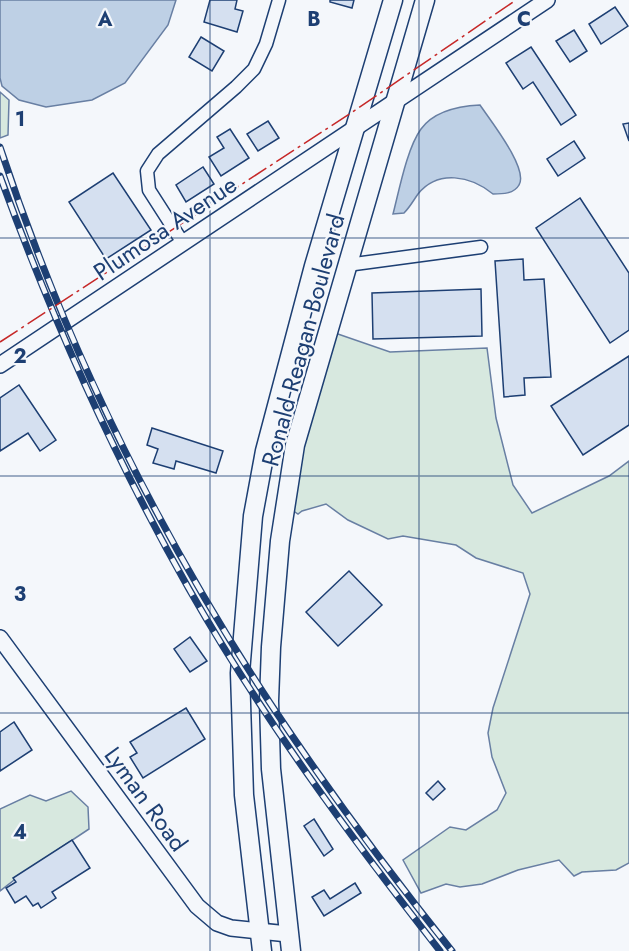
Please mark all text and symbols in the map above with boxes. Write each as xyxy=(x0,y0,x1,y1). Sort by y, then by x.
text: A xyxy=(97,5,113,34)
text: B xyxy=(307,5,321,34)
text: C xyxy=(517,5,531,34)
text: 1 xyxy=(15,105,25,134)
street label: Plumosa Avenue xyxy=(86,167,244,289)
street label: Ronald Reagan Boulevard xyxy=(252,210,354,470)
text: 2 xyxy=(13,342,27,371)
text: 3 xyxy=(14,580,26,609)
street label: Lyman Road xyxy=(96,739,196,859)
text: 4 xyxy=(13,818,27,847)

